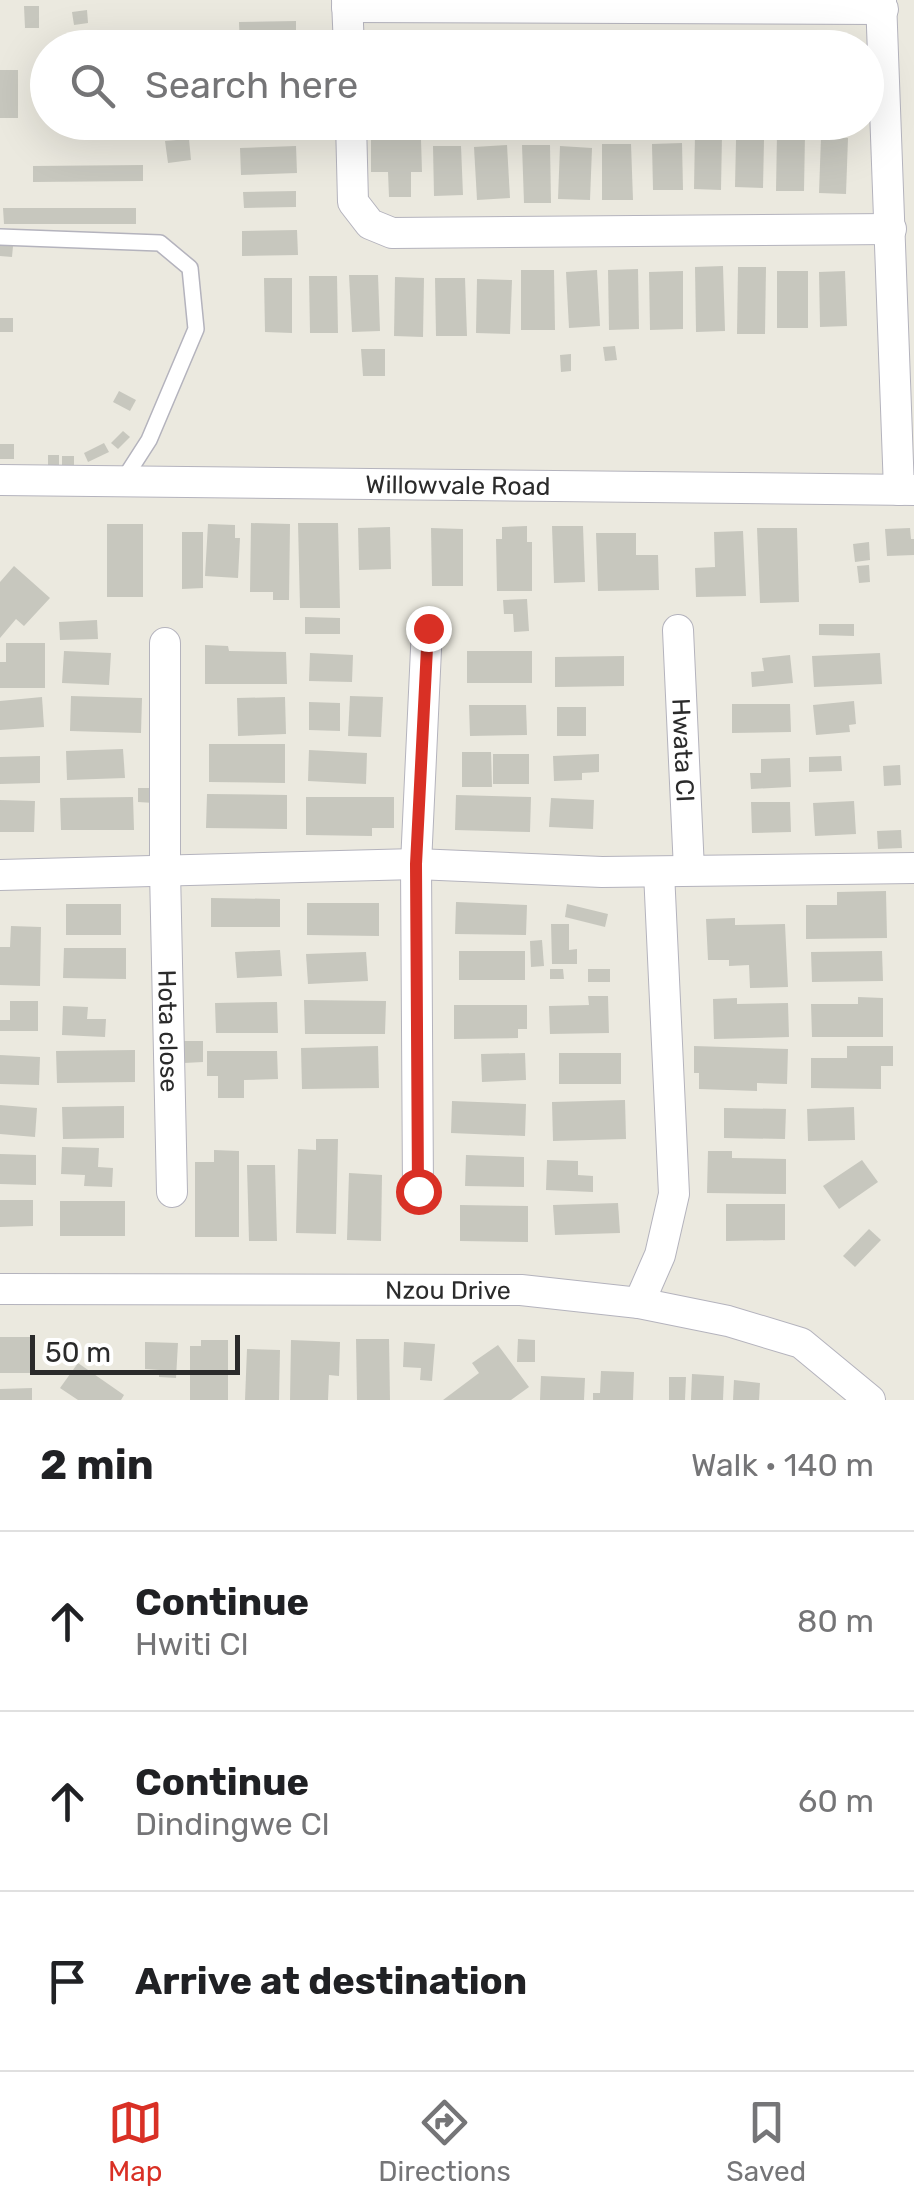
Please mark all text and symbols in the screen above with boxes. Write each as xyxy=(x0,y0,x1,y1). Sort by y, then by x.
search box xyxy=(30,30,884,140)
icon: search xyxy=(65,58,120,113)
text: Search here xyxy=(145,62,358,108)
street label: Willowvale Road xyxy=(365,469,551,501)
route end xyxy=(406,606,452,652)
street label: Hwata Cl xyxy=(667,697,700,802)
street label: Hota close xyxy=(153,969,184,1093)
route start xyxy=(396,1169,442,1215)
street label: Nzou Drive xyxy=(385,1275,511,1304)
scale bar xyxy=(30,1330,240,1374)
text: 50 m xyxy=(45,1336,111,1369)
text: 2 min xyxy=(40,1440,154,1490)
text: Walk · 140 m xyxy=(691,1446,874,1484)
text: Continue xyxy=(135,1579,309,1625)
icon: ahead xyxy=(40,1594,95,1649)
text: 80 m xyxy=(797,1602,874,1640)
text: Hwiti Cl xyxy=(135,1625,248,1663)
text: Continue xyxy=(135,1759,309,1805)
icon: ahead xyxy=(40,1774,95,1829)
text: 60 m xyxy=(798,1782,874,1820)
text: Dindingwe Cl xyxy=(135,1805,330,1843)
icon: arrive xyxy=(40,1954,95,2009)
text: Arrive at destination xyxy=(135,1958,527,2004)
tab: Map xyxy=(108,2095,163,2188)
tab: Directions xyxy=(378,2095,511,2188)
tab: Saved xyxy=(726,2095,806,2188)

